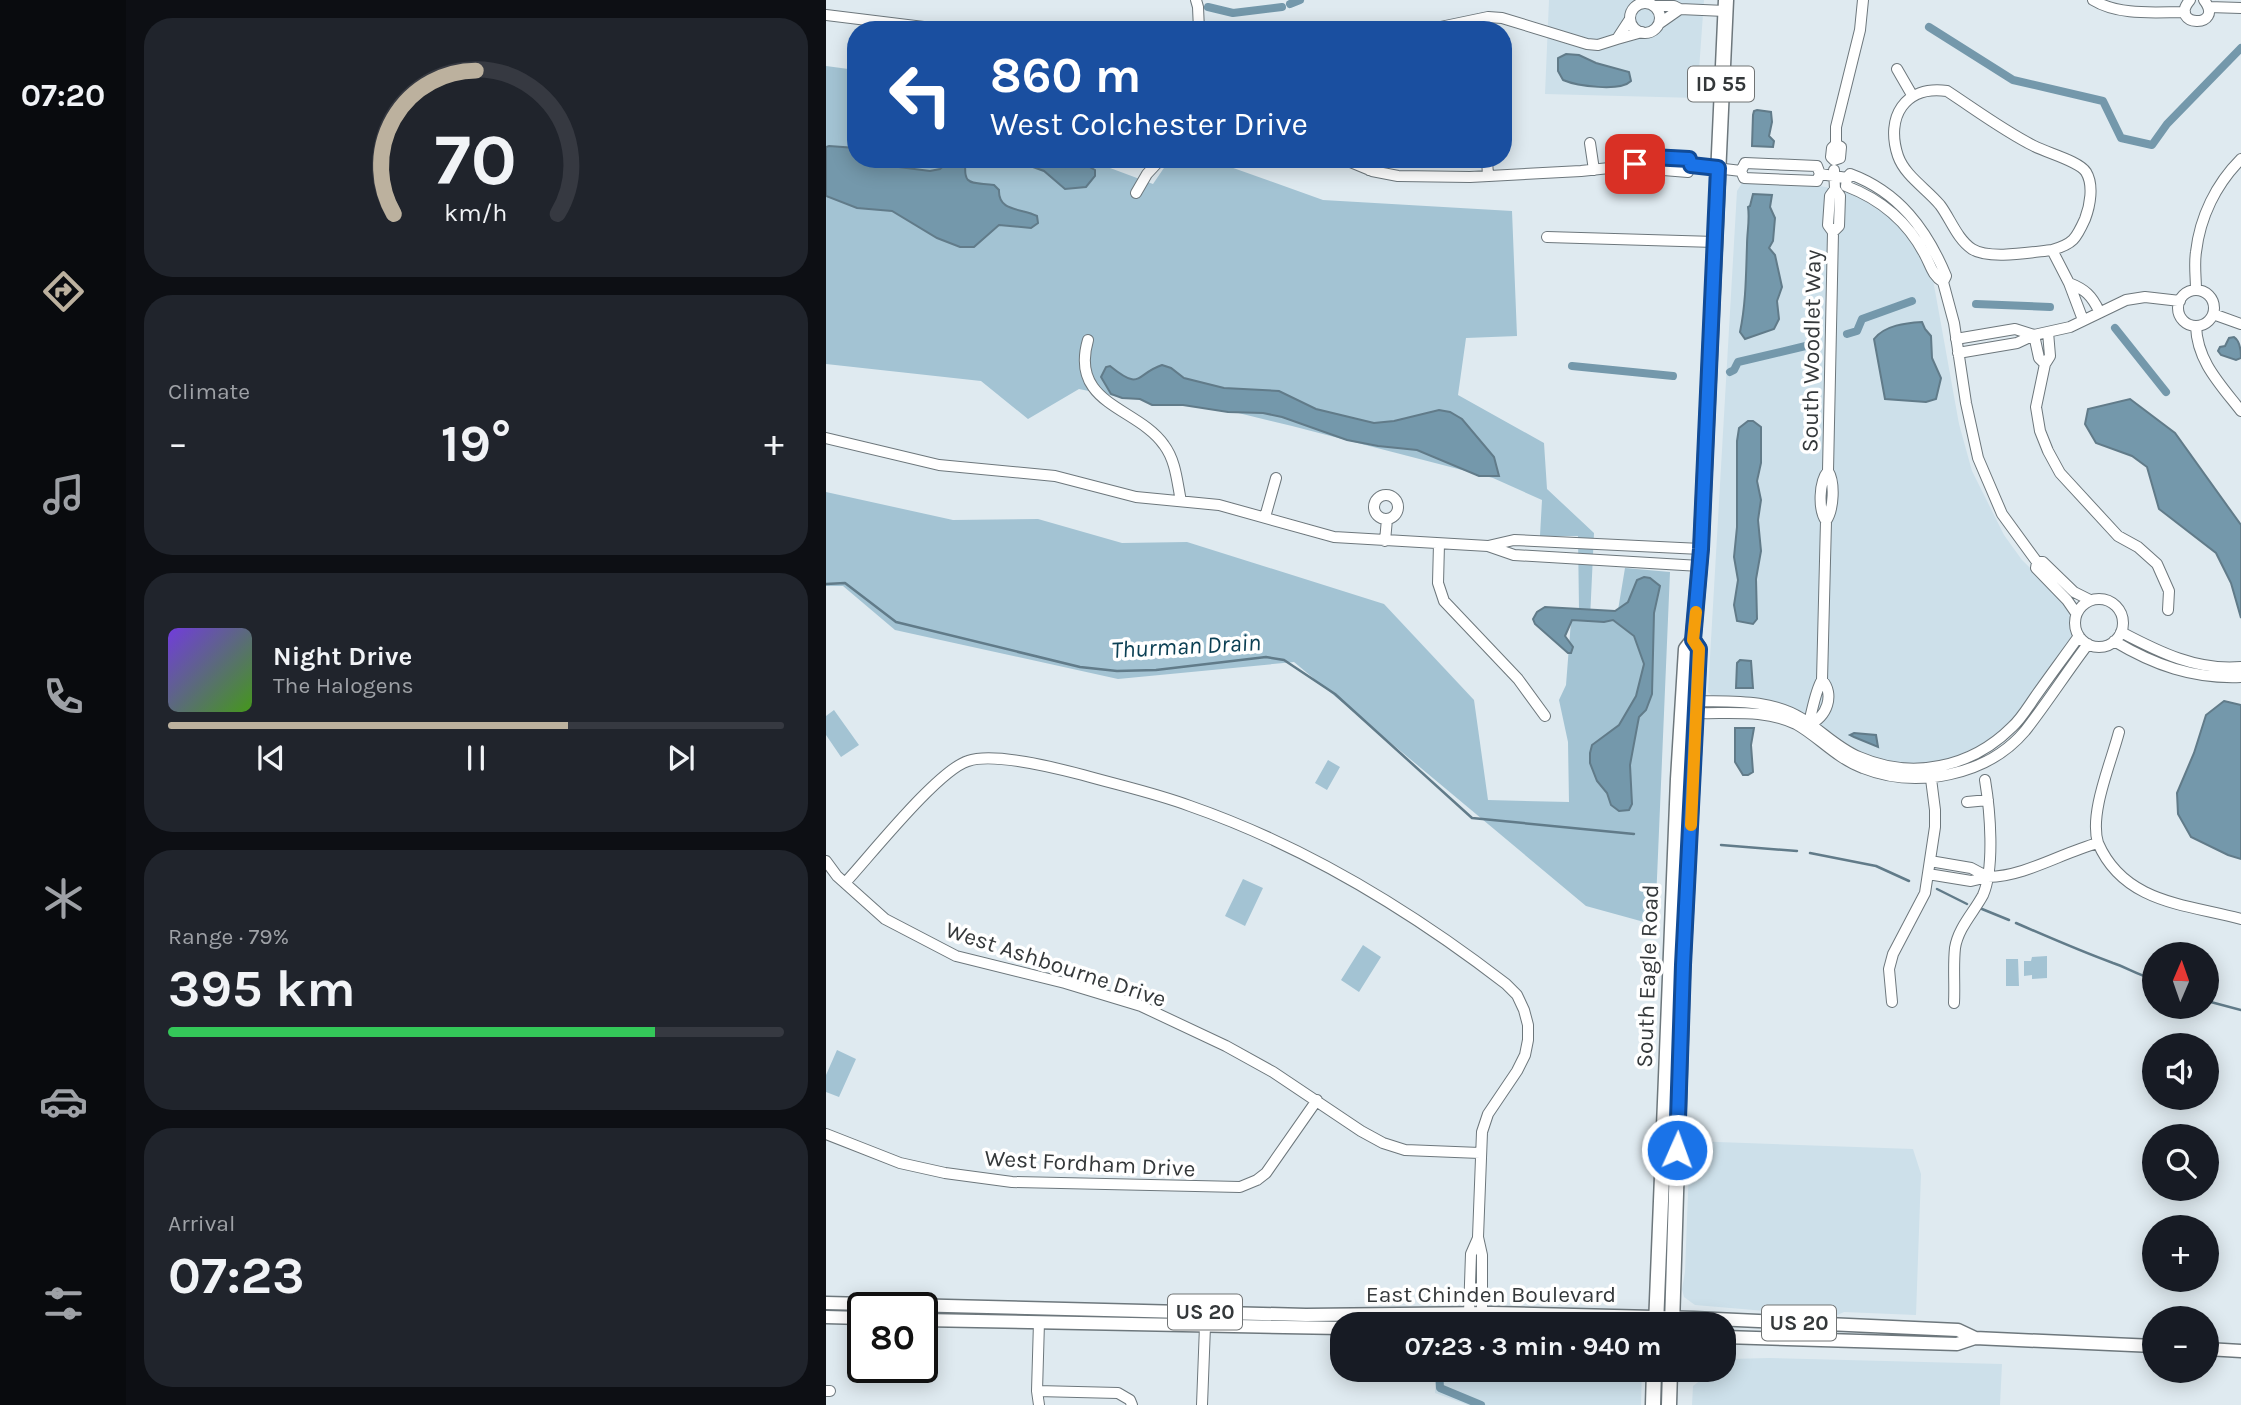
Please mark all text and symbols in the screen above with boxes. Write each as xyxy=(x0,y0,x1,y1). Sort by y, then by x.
text: 860 m xyxy=(990,47,1141,104)
icon: left xyxy=(875,49,966,140)
road number: ID 55 xyxy=(1688,66,1754,102)
text: 07:20 xyxy=(21,77,105,114)
text: West Colchester Drive xyxy=(990,106,1308,143)
text: 70 xyxy=(435,117,517,202)
pin xyxy=(1605,134,1665,194)
icon: arrive xyxy=(1616,145,1654,183)
text: km/h xyxy=(444,198,508,227)
street label: South Woodlet Way xyxy=(1796,249,1827,453)
icon: directions xyxy=(39,267,88,316)
text: Climate xyxy=(168,378,250,405)
text: 19° xyxy=(441,413,511,474)
text: − xyxy=(168,421,188,466)
text: + xyxy=(764,421,784,466)
icon: music xyxy=(39,470,88,519)
water label: Thurman Drain xyxy=(1110,628,1262,664)
text: Night Drive xyxy=(273,641,412,672)
icon: phone xyxy=(39,672,88,721)
text: The Halogens xyxy=(273,672,413,699)
icon: previous xyxy=(252,739,290,777)
icon: pause xyxy=(457,739,495,777)
icon: next xyxy=(662,739,700,777)
icon: climate xyxy=(39,874,88,923)
street label: South Eagle Road xyxy=(1631,884,1664,1068)
street label: West Ashbourne Drive xyxy=(942,916,1170,1013)
text: Range · 79% xyxy=(168,923,289,950)
north arrow xyxy=(2142,942,2219,1018)
map controls xyxy=(2142,942,2219,1383)
text: 395 km xyxy=(168,958,356,1019)
button: sound xyxy=(2142,1033,2219,1110)
icon: car xyxy=(39,1077,88,1126)
position arrow xyxy=(1640,1113,1714,1187)
button: search xyxy=(2142,1124,2219,1201)
street label: West Fordham Drive xyxy=(984,1144,1196,1183)
text: Arrival xyxy=(168,1210,235,1237)
button: + xyxy=(2142,1215,2219,1292)
text: 07:23 xyxy=(168,1245,305,1306)
icon: filters xyxy=(39,1279,88,1328)
street label: East Chinden Boulevard xyxy=(1366,1281,1616,1308)
speed limit sign: 80 xyxy=(847,1292,938,1383)
road number: US 20 xyxy=(1168,1294,1242,1330)
road number: US 20 xyxy=(1762,1306,1836,1340)
button: − xyxy=(2142,1306,2219,1383)
text: 07:23 · 3 min · 940 m xyxy=(1405,1331,1661,1362)

